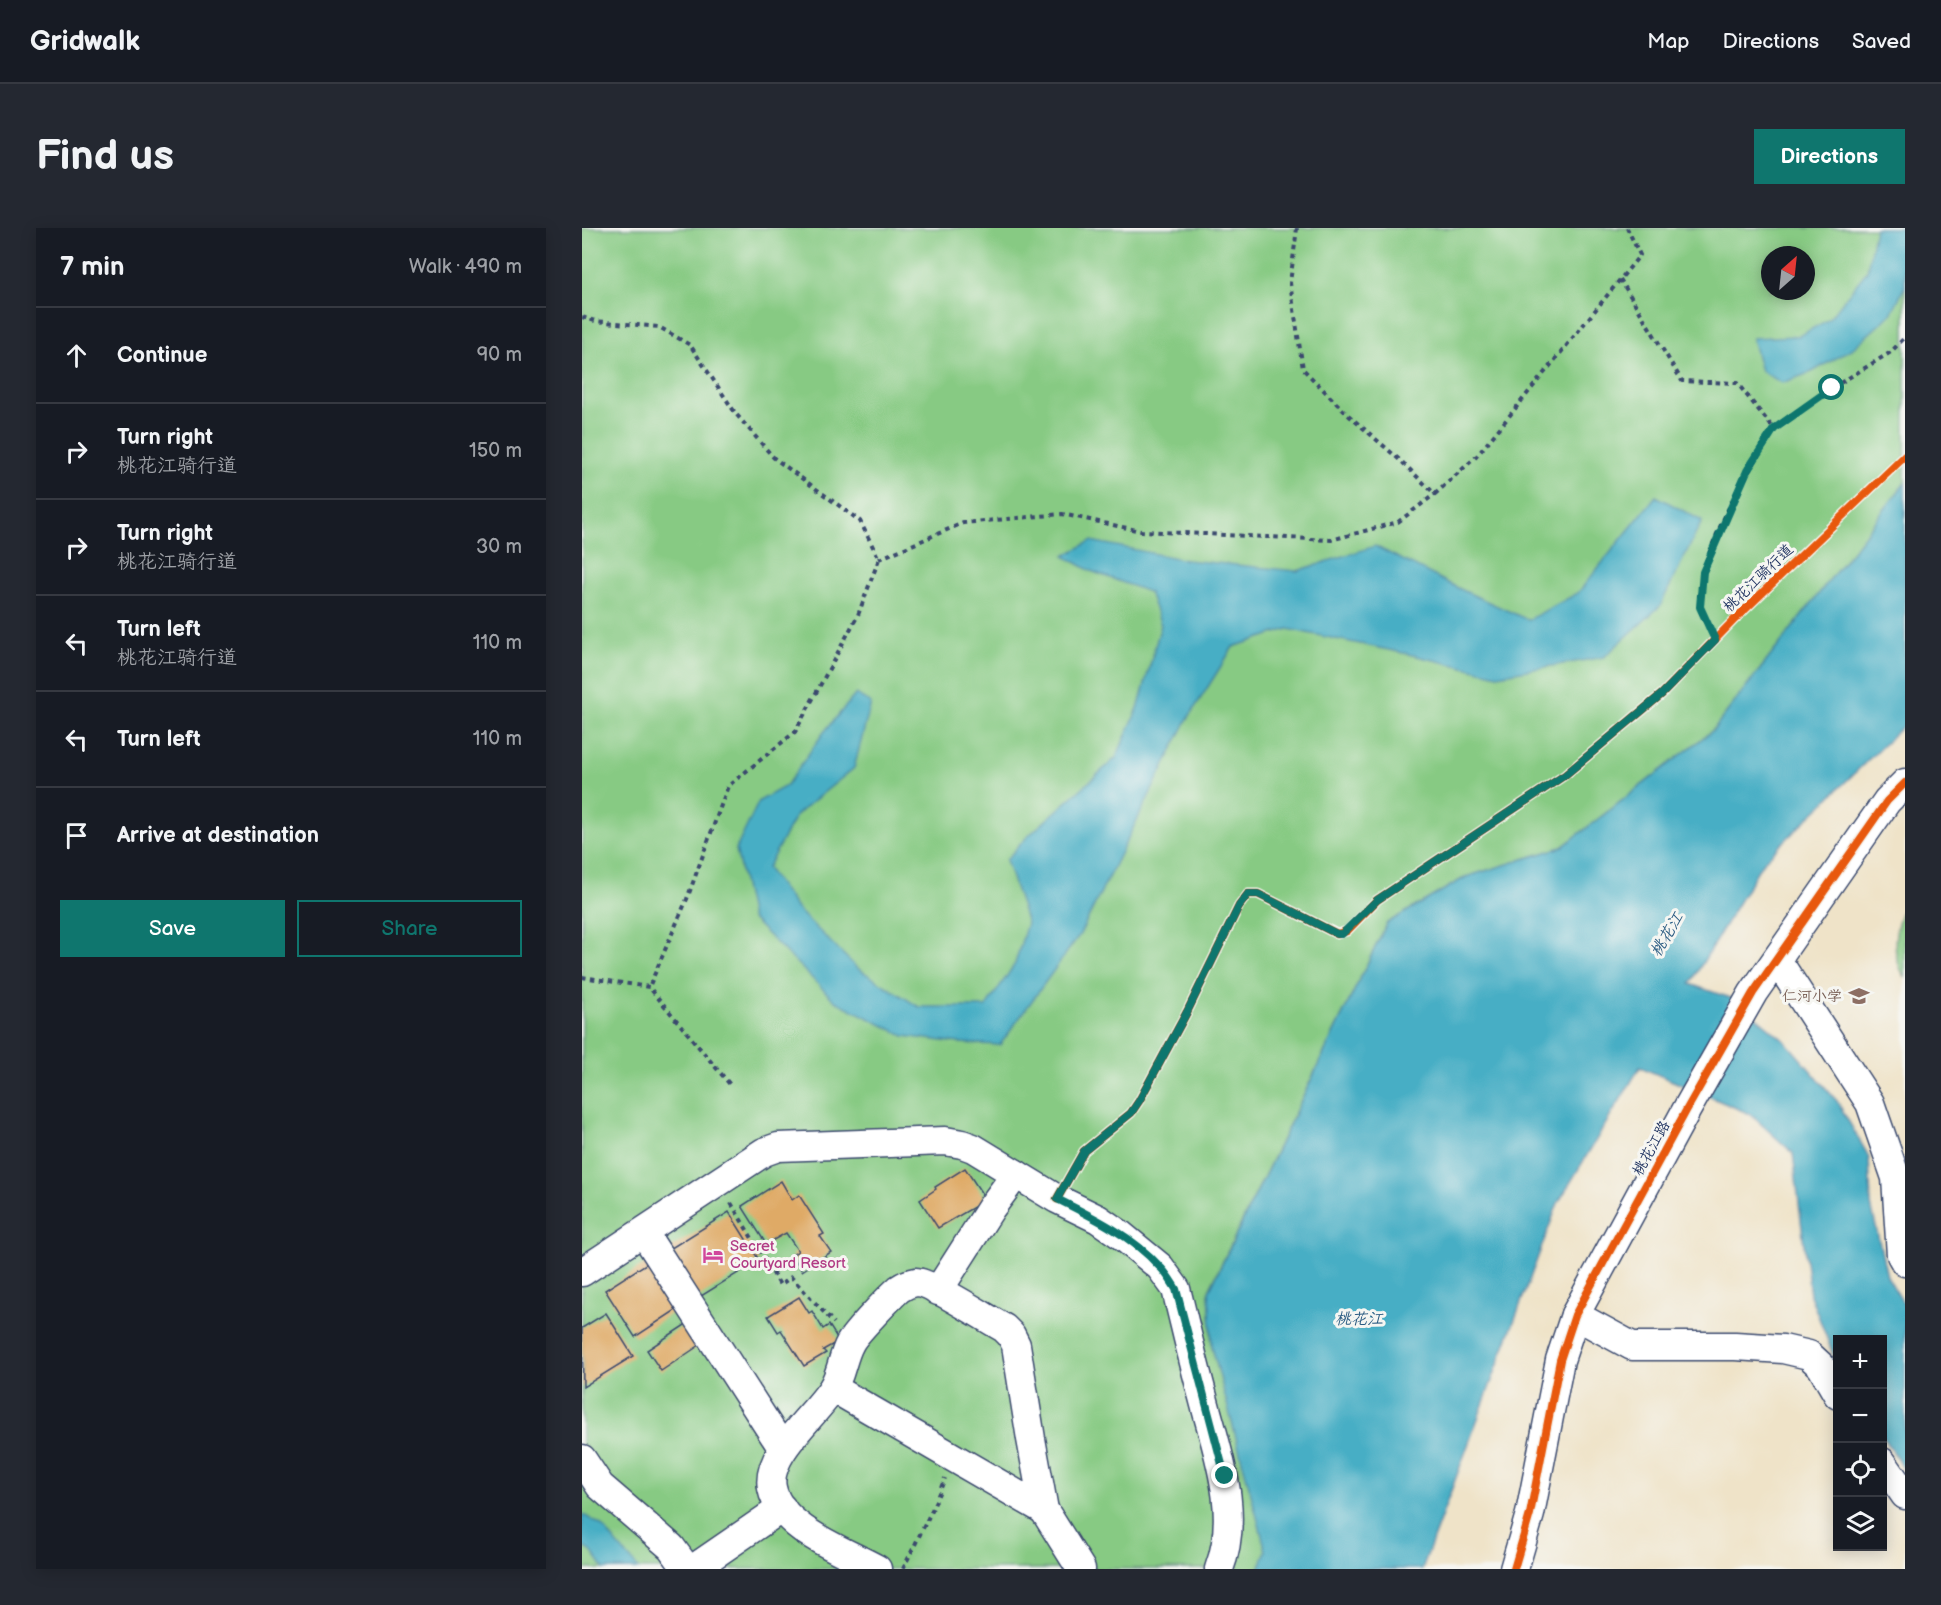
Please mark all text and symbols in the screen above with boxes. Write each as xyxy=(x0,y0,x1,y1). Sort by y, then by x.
text: Gridwalk xyxy=(30,25,140,58)
text: Map xyxy=(1647,29,1690,54)
text: Directions xyxy=(1723,29,1819,54)
text: Saved xyxy=(1852,29,1911,54)
button: Directions xyxy=(1754,129,1905,184)
text: Find us xyxy=(36,131,174,182)
north arrow xyxy=(1761,246,1815,300)
text: 7 min xyxy=(60,252,124,283)
text: Walk · 490 m xyxy=(409,255,522,279)
icon: ahead xyxy=(60,339,93,372)
text: Continue xyxy=(117,342,207,369)
text: 90 m xyxy=(477,343,522,367)
route start xyxy=(1818,374,1844,400)
text: Turn right xyxy=(117,424,213,451)
icon: right xyxy=(60,435,93,468)
text: 150 m xyxy=(469,439,522,463)
text: 桃花江骑行道 xyxy=(117,454,237,478)
text: Turn right xyxy=(117,520,213,547)
icon: right xyxy=(60,531,93,564)
text: 30 m xyxy=(476,535,522,559)
street label: 桃花江骑行道 xyxy=(1719,540,1797,616)
text: 桃花江骑行道 xyxy=(117,550,237,574)
text: Turn left xyxy=(117,616,201,643)
icon: left xyxy=(60,627,93,660)
text: 110 m xyxy=(473,631,522,655)
text: 桃花江骑行道 xyxy=(117,646,237,670)
icon: left xyxy=(60,723,93,756)
text: Turn left xyxy=(117,726,201,753)
text: 110 m xyxy=(473,727,522,751)
icon: arrive xyxy=(60,819,93,852)
text: Arrive at destination xyxy=(117,822,319,849)
button: Save xyxy=(60,900,285,957)
button: Share xyxy=(297,900,522,957)
water label: 桃花江 xyxy=(1647,908,1688,960)
school or university icon: 仁河小学 xyxy=(1847,984,1871,1008)
place label: 仁河小学 xyxy=(1782,987,1842,1006)
street label: 桃花江路 xyxy=(1629,1117,1674,1179)
place label: Secret Courtyard Resort xyxy=(730,1237,846,1273)
hotel icon: Secret Courtyard Resort xyxy=(701,1243,725,1267)
water label: 桃花江 xyxy=(1335,1310,1384,1329)
map controls xyxy=(1833,1335,1887,1551)
button: + xyxy=(1833,1335,1887,1389)
button: − xyxy=(1833,1389,1887,1443)
button: locate xyxy=(1833,1443,1887,1497)
route end xyxy=(1211,1462,1237,1488)
button: layers xyxy=(1833,1497,1887,1551)

